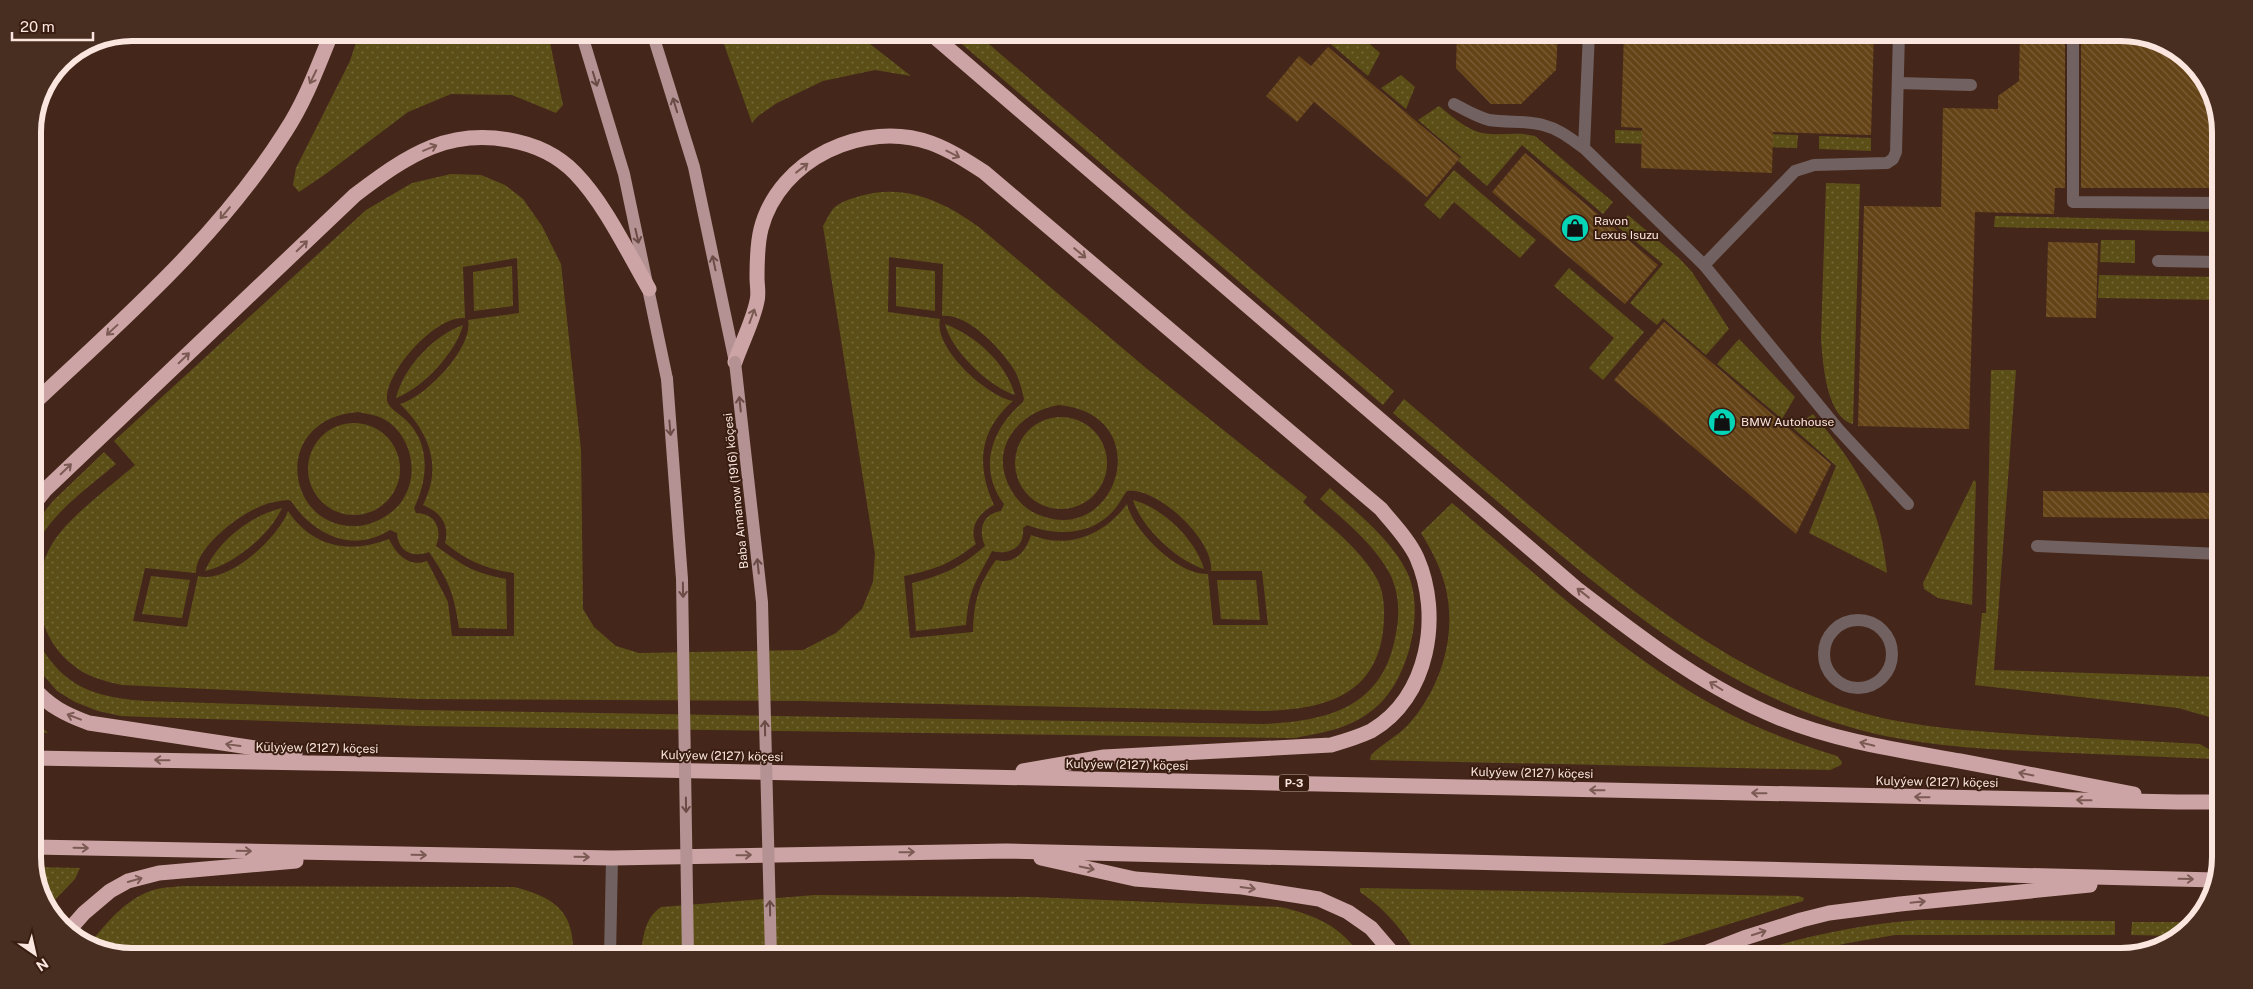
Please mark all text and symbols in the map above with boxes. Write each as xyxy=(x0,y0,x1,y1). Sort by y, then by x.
scale bar xyxy=(12,10,94,42)
text: 20 m xyxy=(20,18,55,35)
one-way arrow xyxy=(308,69,317,84)
one-way arrow xyxy=(590,71,600,87)
one-way arrow xyxy=(669,97,679,113)
one-way arrow xyxy=(422,143,437,152)
one-way arrow xyxy=(945,150,960,159)
one-way arrow xyxy=(795,163,808,174)
one-way arrow xyxy=(220,207,231,220)
shop icon: Ravon Lexus Isuzu xyxy=(1560,213,1590,243)
place label: Ravon Lexus Isuzu xyxy=(1594,214,1659,242)
one-way arrow xyxy=(633,227,642,243)
one-way arrow xyxy=(296,240,308,252)
one-way arrow xyxy=(1074,248,1087,259)
one-way arrow xyxy=(709,255,718,271)
one-way arrow xyxy=(748,309,757,324)
one-way arrow xyxy=(106,324,119,336)
one-way arrow xyxy=(178,351,190,364)
one-way arrow xyxy=(735,396,745,412)
shop icon: BMW Autohouse xyxy=(1707,407,1737,437)
street label: Baba Annanow (1916) köçesi xyxy=(721,412,751,570)
place label: BMW Autohouse xyxy=(1741,415,1835,429)
one-way arrow xyxy=(666,420,675,436)
one-way arrow xyxy=(60,463,73,475)
one-way arrow xyxy=(753,558,763,574)
one-way arrow xyxy=(678,582,687,598)
one-way arrow xyxy=(1576,588,1590,598)
one-way arrow xyxy=(1709,681,1723,691)
one-way arrow xyxy=(67,712,82,721)
one-way arrow xyxy=(761,720,770,736)
one-way arrow xyxy=(1859,739,1875,748)
one-way arrow xyxy=(226,740,242,750)
street label: Kulyýew (2127) köçesi xyxy=(256,740,379,756)
street label: Kulyýew (2127) köçesi xyxy=(661,748,784,764)
one-way arrow xyxy=(155,756,171,765)
street label: Kulyýew (2127) köçesi xyxy=(1066,757,1189,773)
street label: Kulyýew (2127) köçesi xyxy=(1471,765,1594,781)
one-way arrow xyxy=(2019,768,2035,778)
road number: P-3 xyxy=(1279,774,1309,791)
street label: Kulyýew (2127) köçesi xyxy=(1876,774,1999,790)
one-way arrow xyxy=(1589,785,1606,795)
one-way arrow xyxy=(1752,789,1768,798)
one-way arrow xyxy=(1914,792,1930,802)
one-way arrow xyxy=(681,796,691,813)
one-way arrow xyxy=(2077,796,2093,805)
one-way arrow xyxy=(73,843,89,853)
one-way arrow xyxy=(236,847,252,856)
one-way arrow xyxy=(898,847,915,857)
one-way arrow xyxy=(411,850,427,860)
one-way arrow xyxy=(736,850,752,860)
one-way arrow xyxy=(574,852,590,862)
one-way arrow xyxy=(1079,864,1095,874)
one-way arrow xyxy=(2178,874,2194,884)
one-way arrow xyxy=(126,875,142,884)
one-way arrow xyxy=(1240,884,1256,894)
one-way arrow xyxy=(1910,897,1926,907)
one-way arrow xyxy=(765,900,774,916)
one-way arrow xyxy=(1751,928,1767,937)
north arrow xyxy=(10,929,60,979)
text: N xyxy=(33,955,51,974)

